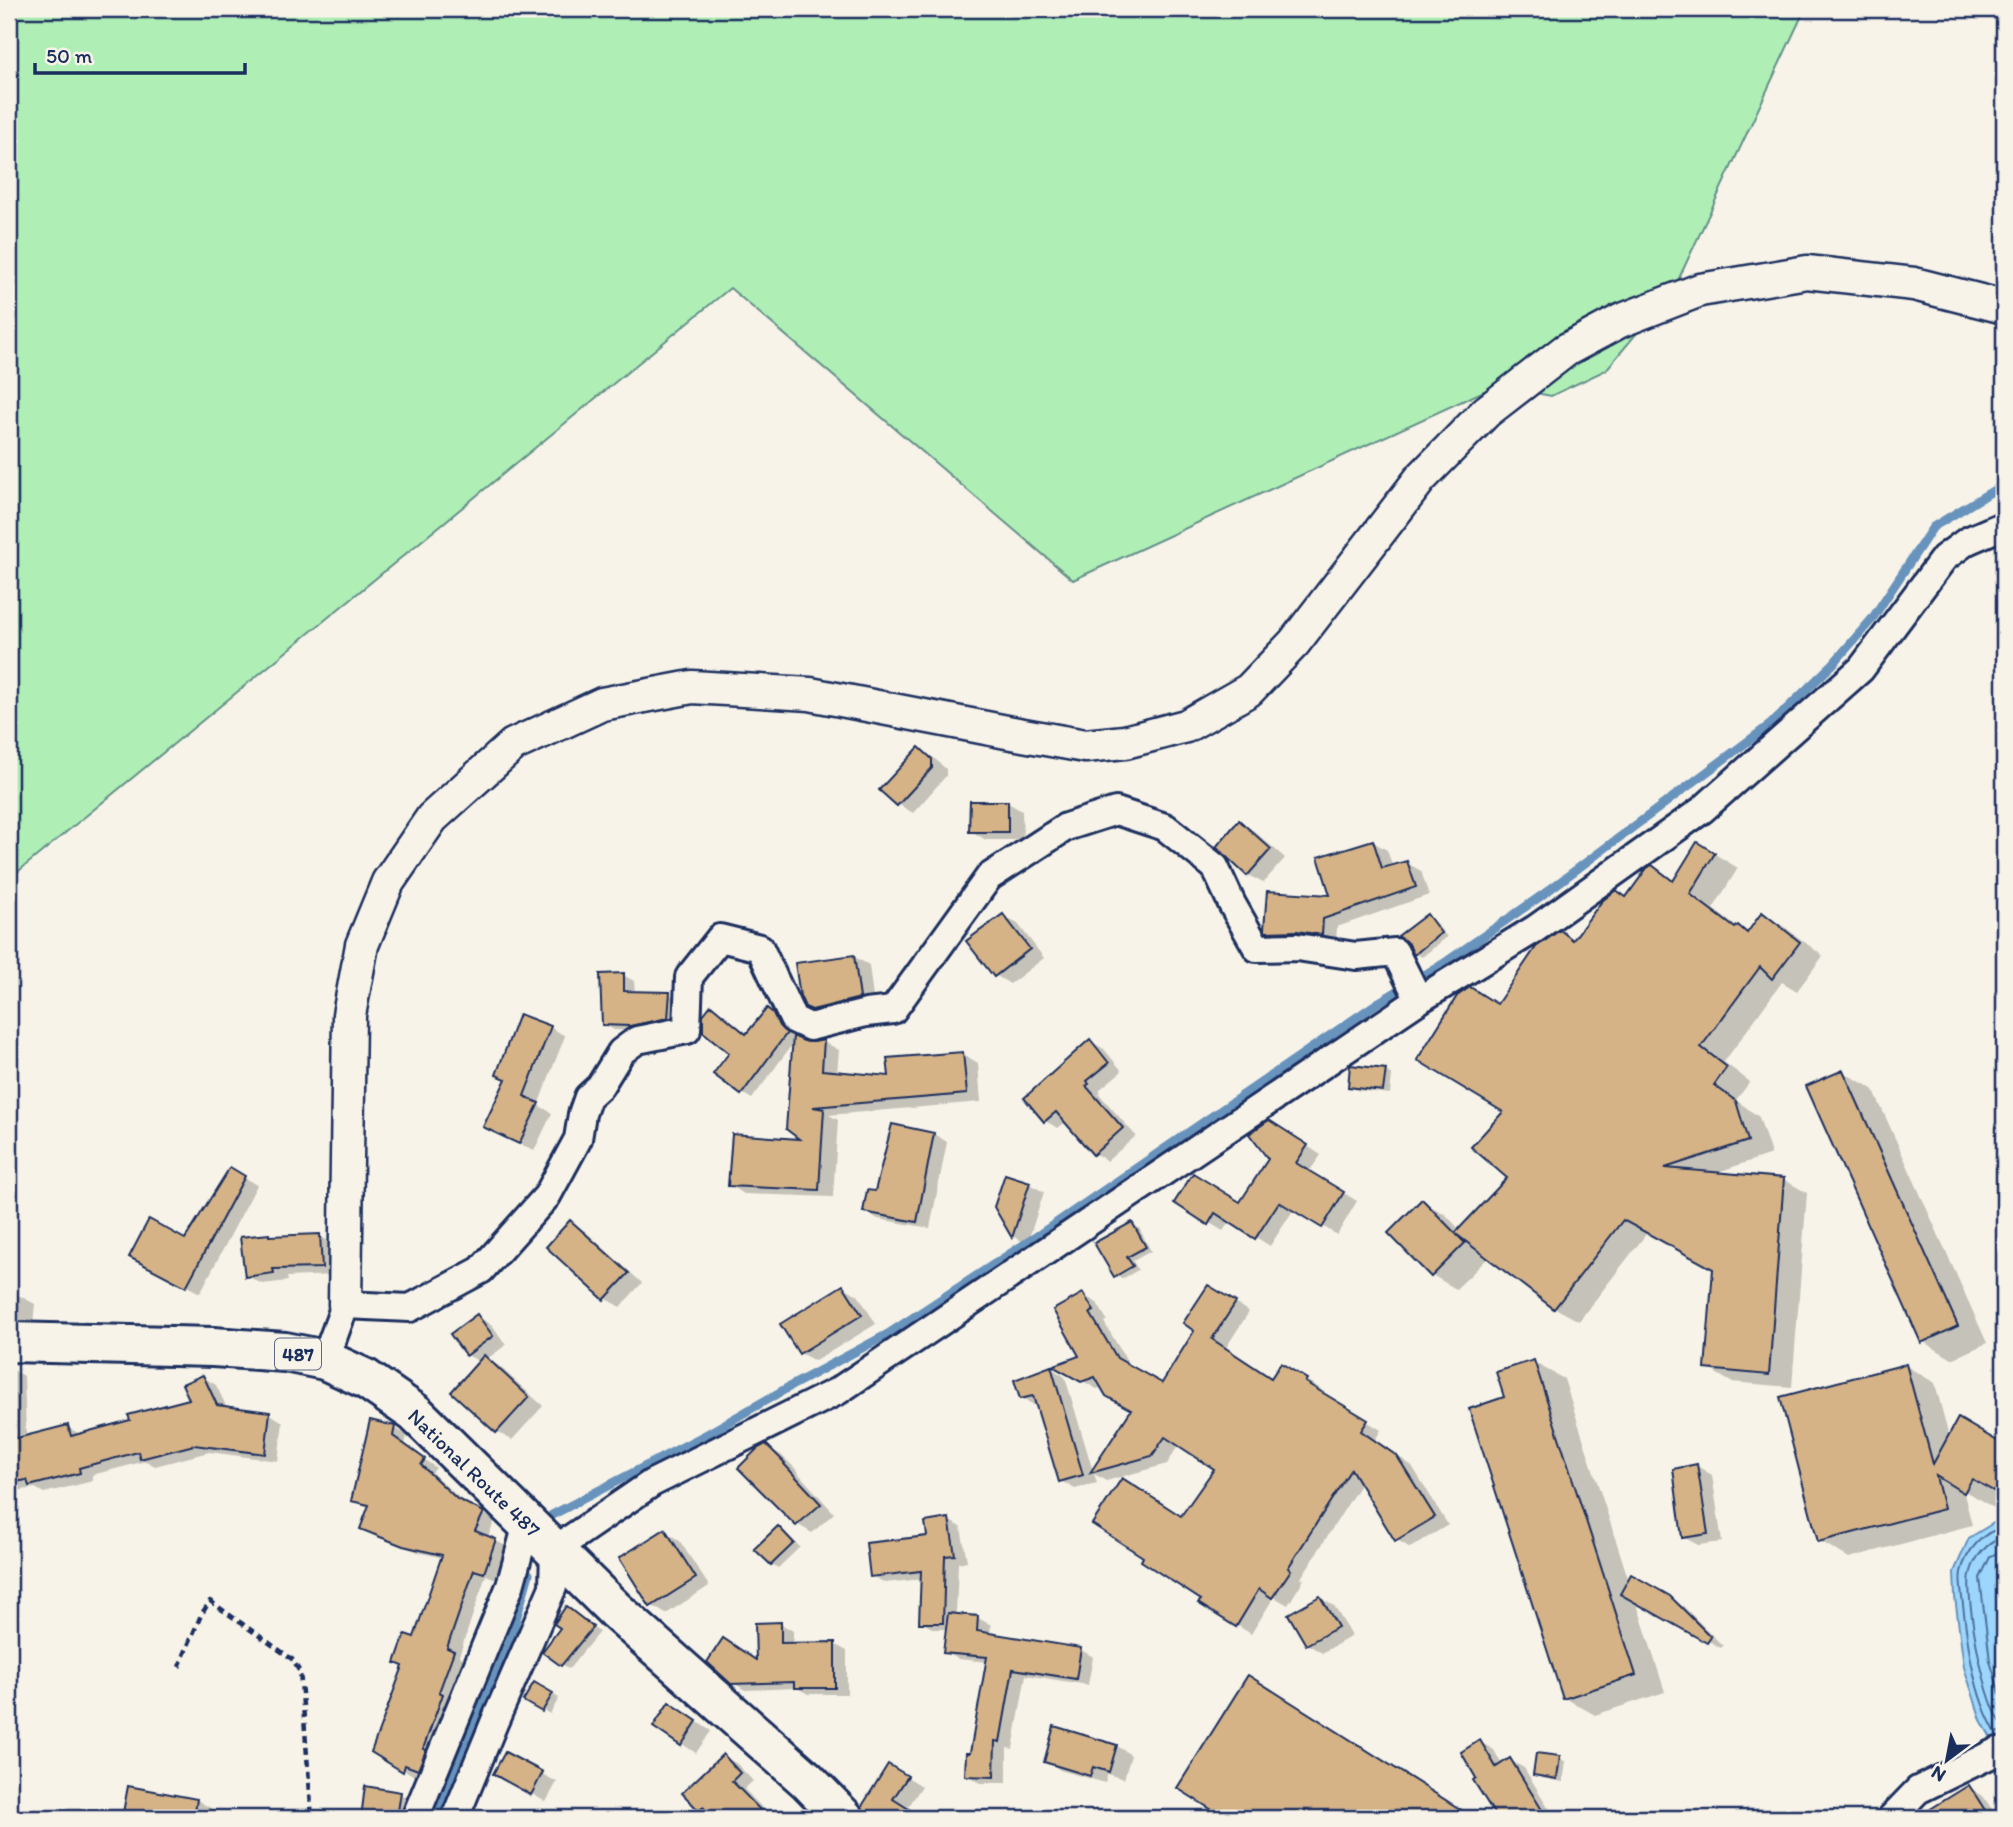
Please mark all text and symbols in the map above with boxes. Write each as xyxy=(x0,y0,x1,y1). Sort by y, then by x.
scale bar xyxy=(35,32,245,76)
text: 50 m xyxy=(46,43,93,68)
road number: 487 xyxy=(275,1338,321,1370)
street label: National Route 487 xyxy=(403,1403,546,1542)
north arrow xyxy=(1912,1726,1982,1796)
text: N xyxy=(1927,1761,1950,1787)

